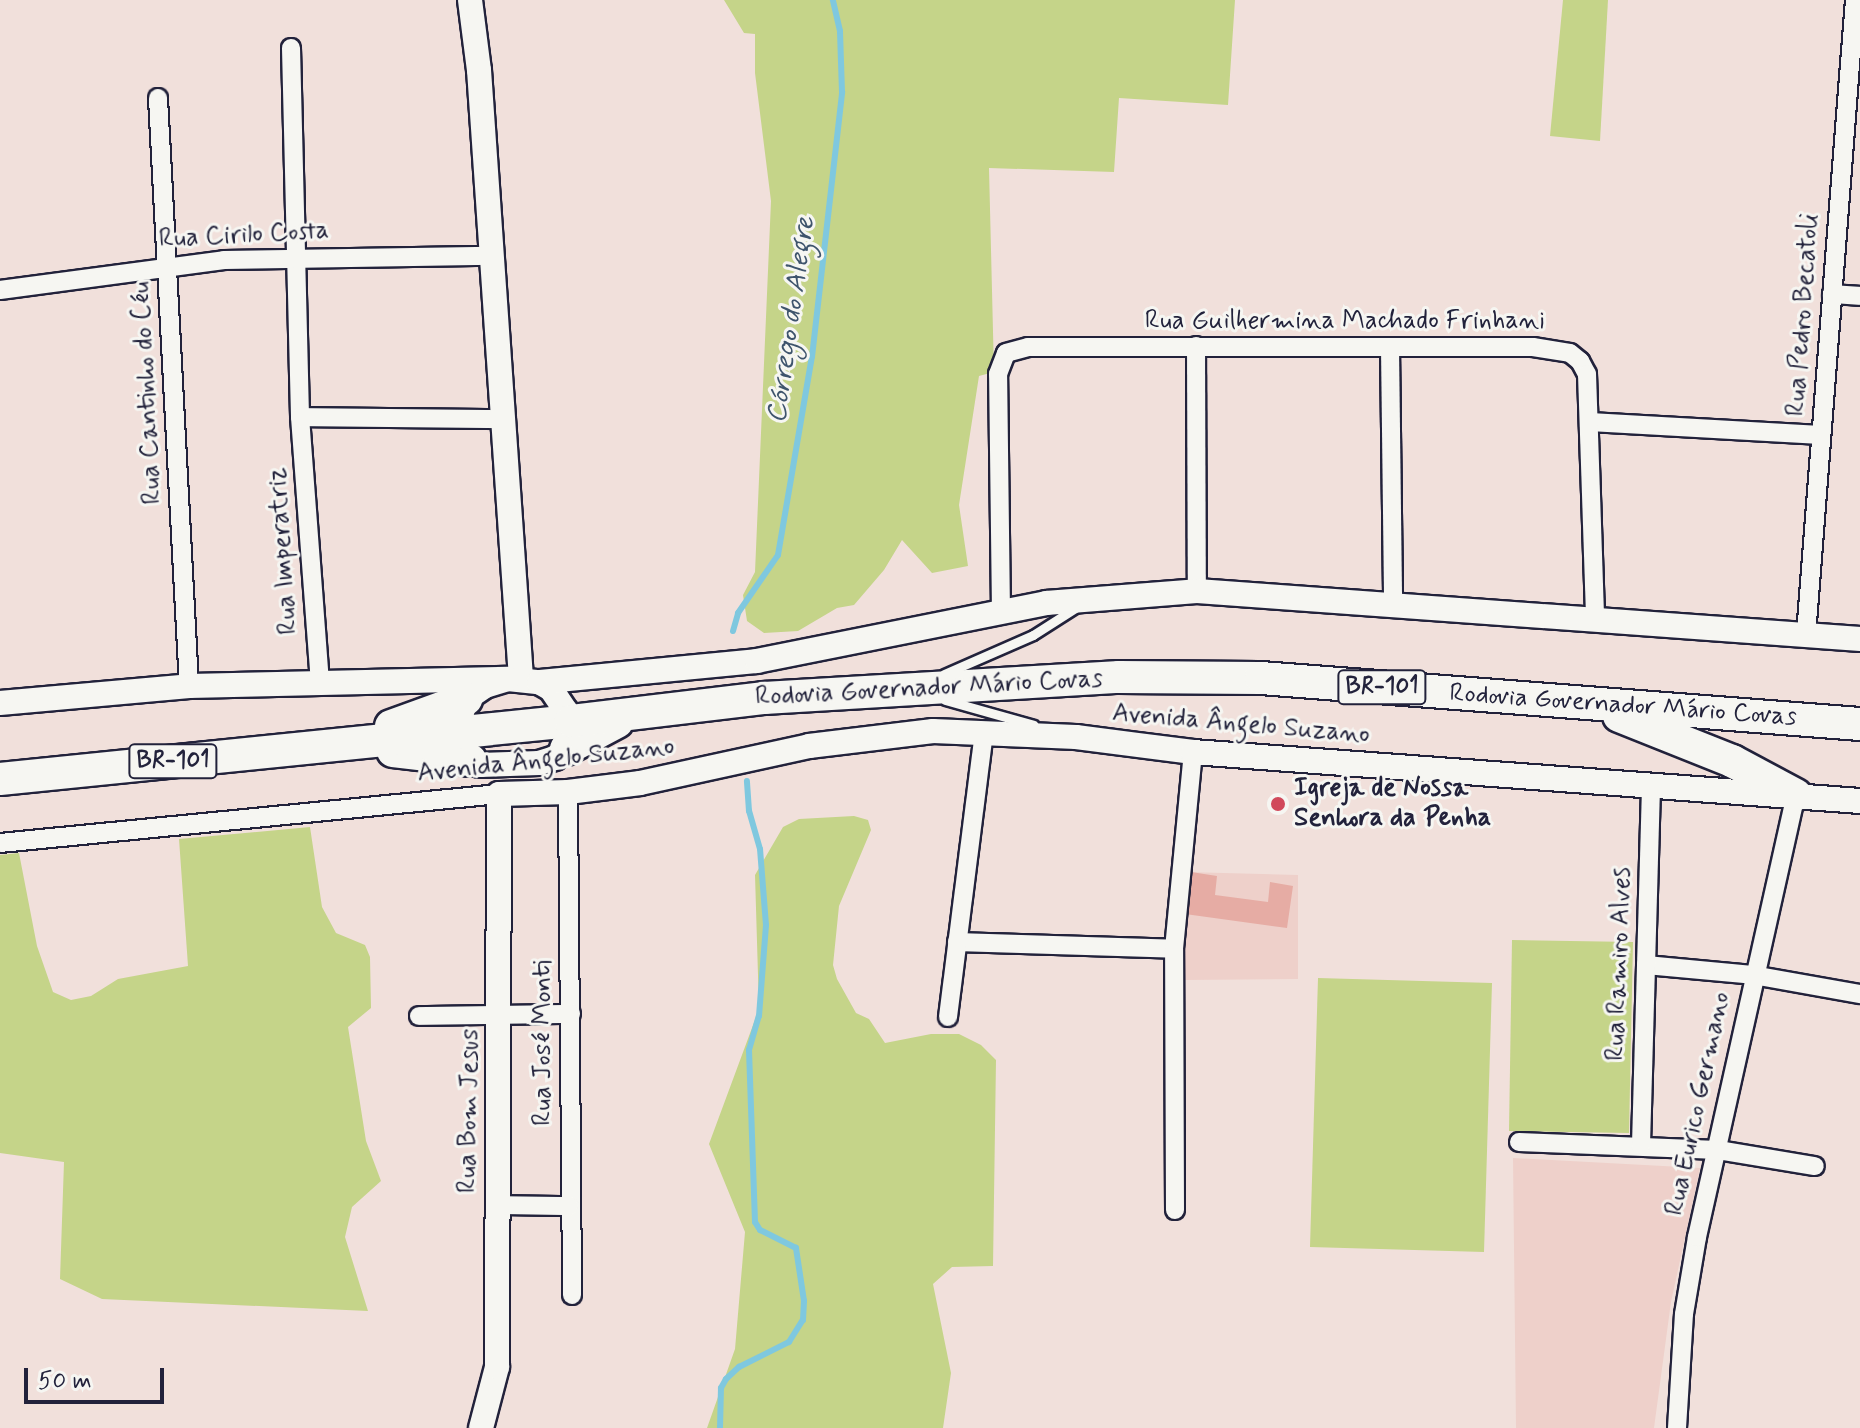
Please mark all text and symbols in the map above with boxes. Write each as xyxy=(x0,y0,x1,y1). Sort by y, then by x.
street label: Rua Pedro Becatoli xyxy=(1781,213,1827,417)
water label: Córrego do Alegre xyxy=(761,214,823,426)
street label: Rua Cirilo Costa xyxy=(158,216,330,256)
street label: Rua Cantinho do Céu xyxy=(127,280,169,506)
street label: Rua Guilhermina Machado Frinhani xyxy=(1147,306,1543,338)
street label: Rua Imperatriz xyxy=(262,463,306,639)
street label: Rodovia Governador Mário Covas xyxy=(755,664,1103,714)
road number: BR-101 xyxy=(1336,667,1428,707)
street label: Rodovia Governador Mário Covas xyxy=(1449,678,1797,734)
street label: Avenida Ângelo Suzano xyxy=(1113,698,1369,752)
street label: Avenida Ângelo Suzano xyxy=(418,732,674,790)
road number: BR-101 xyxy=(127,741,219,781)
place label: Igreja de Nossa Senhora da Penha xyxy=(1294,773,1487,834)
marker: Igreja de Nossa Senhora da Penha xyxy=(1269,795,1287,813)
street label: Rua Ramiro Alves xyxy=(1601,868,1639,1060)
street label: Rua José Monti xyxy=(528,960,560,1126)
street label: Rua Eurico Germano xyxy=(1661,992,1737,1216)
street label: Rua Bom Jesus xyxy=(453,1028,487,1194)
scale bar xyxy=(28,1352,168,1402)
text: 50 m xyxy=(38,1366,92,1397)

